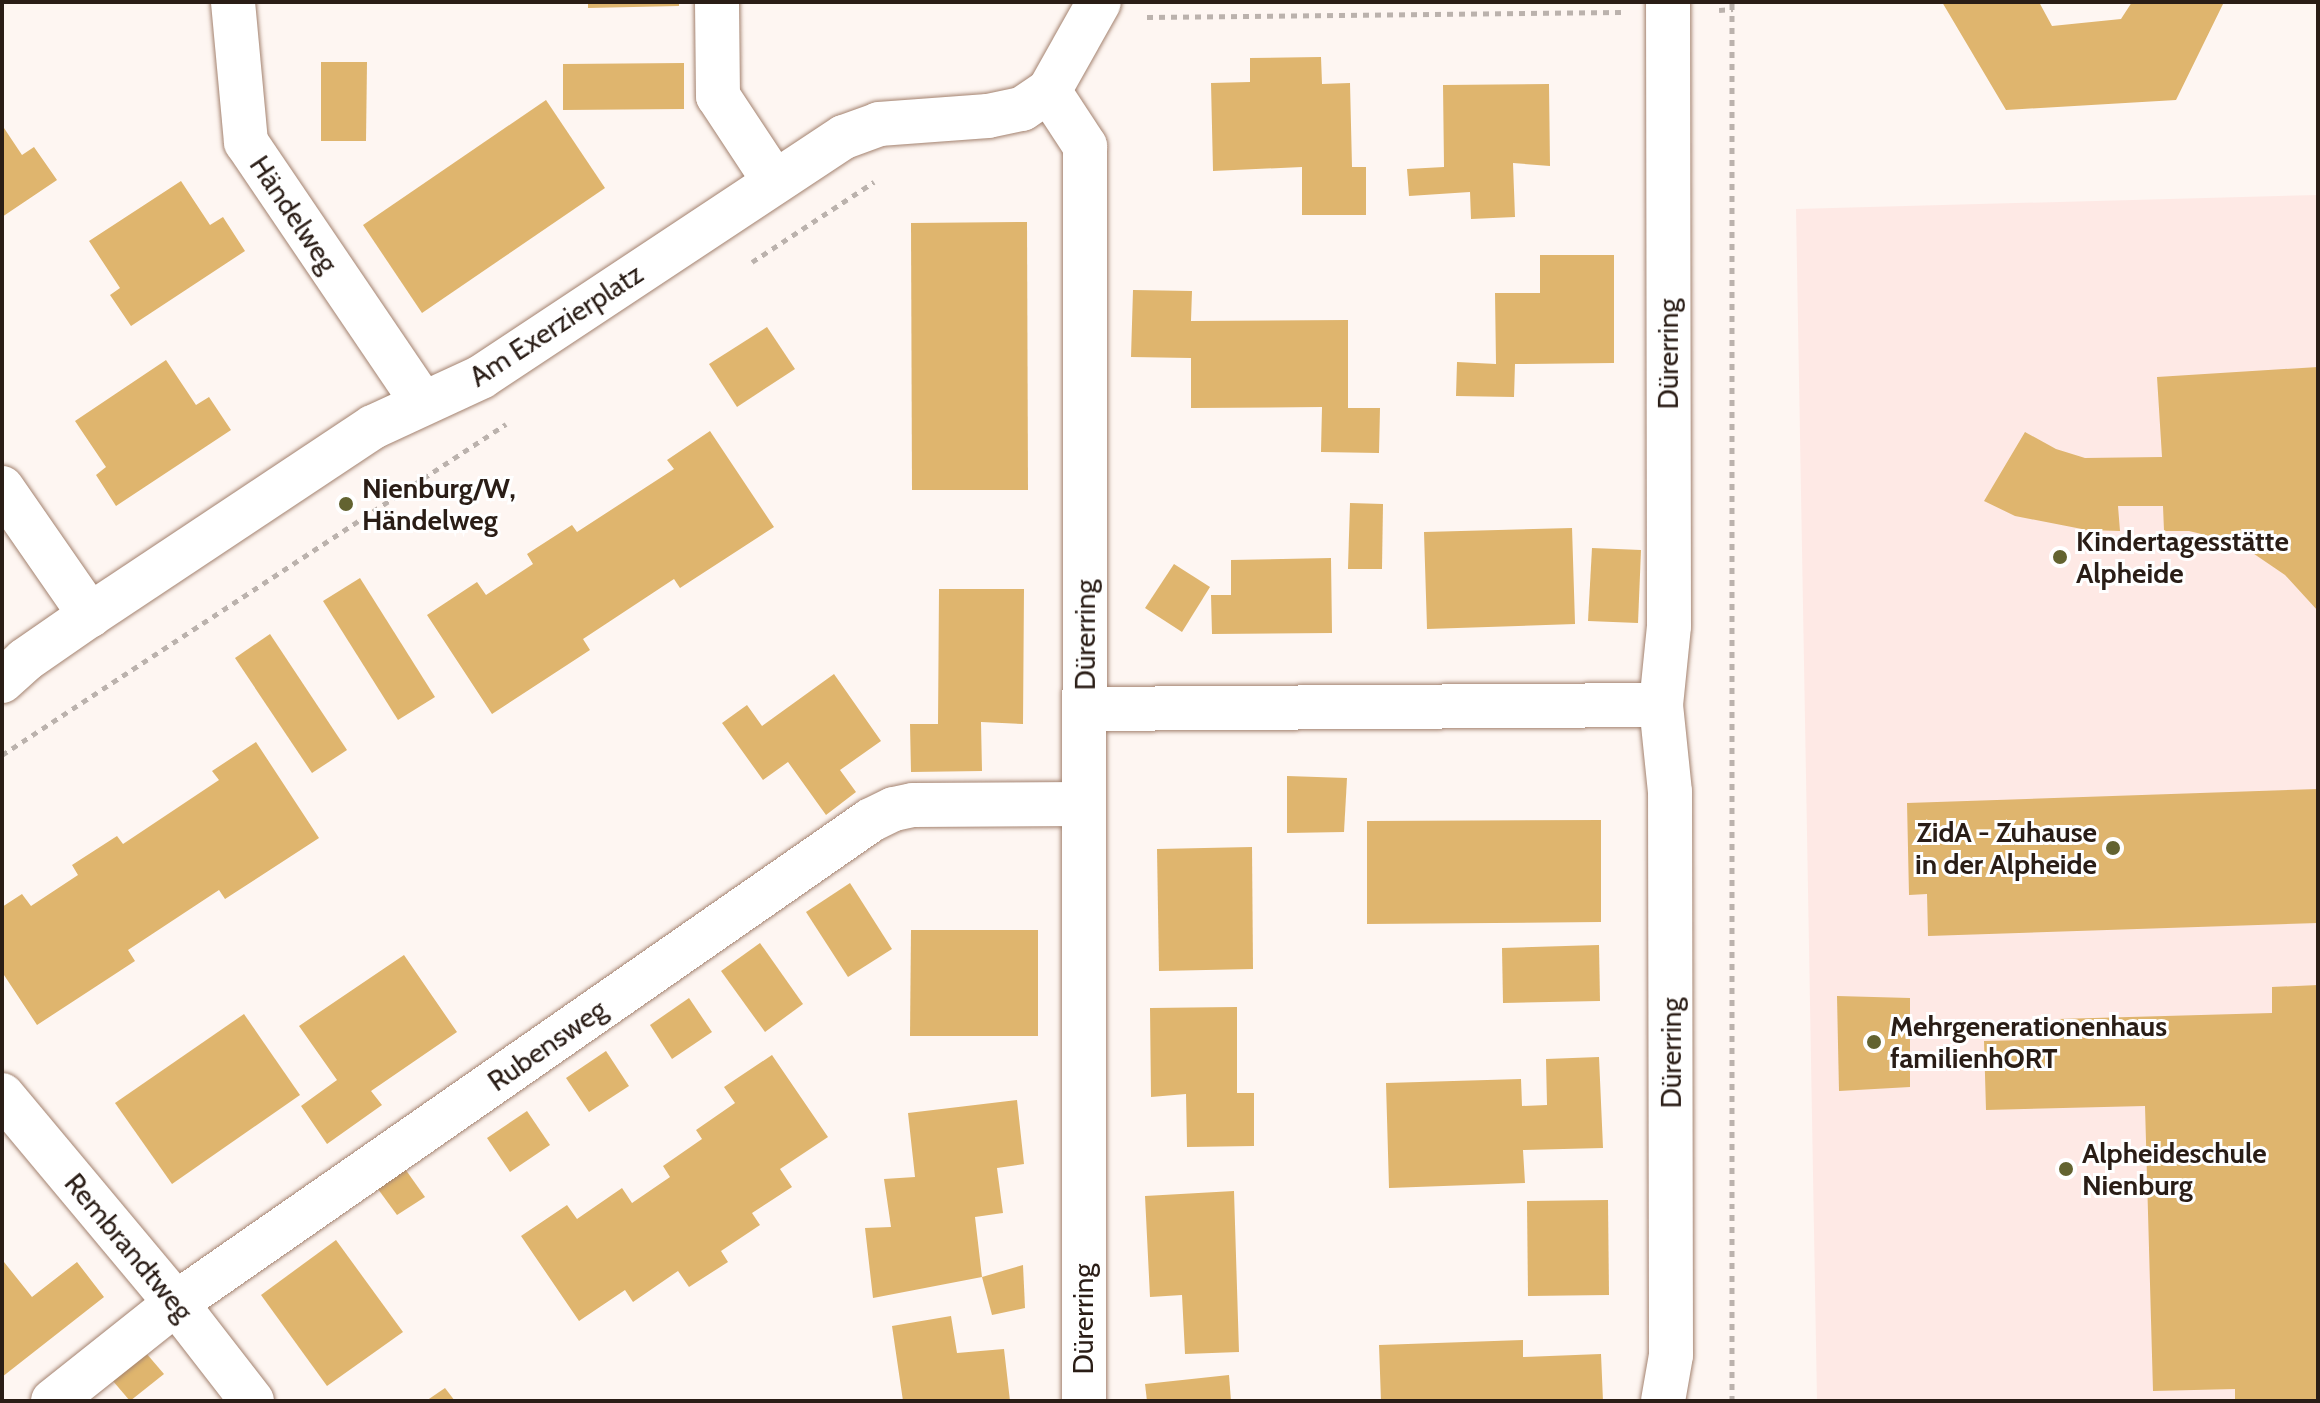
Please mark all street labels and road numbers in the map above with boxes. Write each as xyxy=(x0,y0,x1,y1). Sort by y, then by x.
street label: Händelweg xyxy=(243,149,345,279)
street label: Am Exerzierplatz xyxy=(463,256,649,394)
street label: Dürerring xyxy=(1651,299,1685,409)
street label: Dürerring xyxy=(1068,580,1102,690)
street label: Rubensweg xyxy=(481,992,613,1098)
street label: Dürerring xyxy=(1654,998,1688,1108)
street label: Rembrandtweg xyxy=(58,1167,200,1327)
street label: Dürerring xyxy=(1066,1264,1100,1374)

